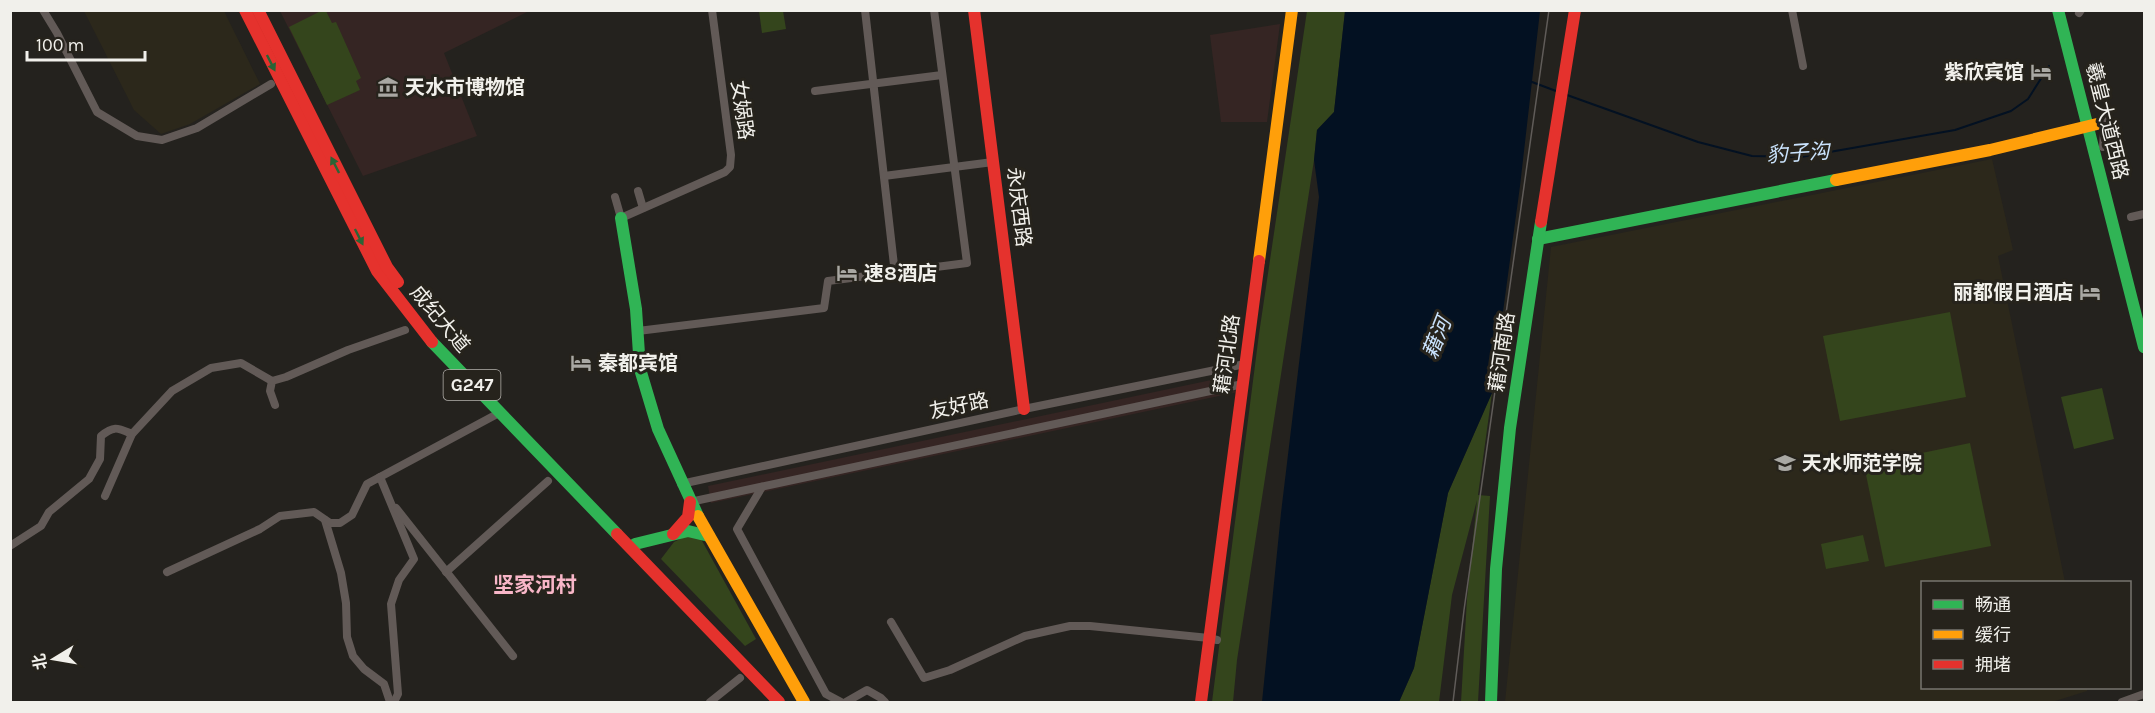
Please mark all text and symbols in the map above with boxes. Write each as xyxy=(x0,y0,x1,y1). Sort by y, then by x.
scale bar xyxy=(27,24,146,62)
text: 100 m xyxy=(36,34,84,56)
one-way arrow xyxy=(267,54,276,71)
hotel icon: 紫欣宾馆 xyxy=(2029,60,2053,84)
street label: 羲皇大道西路 xyxy=(2081,60,2133,182)
place label: 紫欣宾馆 xyxy=(1944,61,2024,84)
museum icon: 天水市博物馆 xyxy=(376,75,400,99)
place label: 天水市博物馆 xyxy=(405,76,525,99)
street label: 女娲路 xyxy=(726,79,758,141)
water label: 豹子沟 xyxy=(1766,139,1832,167)
one-way arrow xyxy=(331,156,340,173)
street label: 永庆西路 xyxy=(1003,166,1035,248)
one-way arrow xyxy=(354,228,364,245)
hotel icon: 速8酒店 xyxy=(835,261,859,285)
place label: 速8酒店 xyxy=(864,262,937,285)
hotel icon: 丽都假日酒店 xyxy=(2078,280,2102,304)
street label: 成纪大道 xyxy=(405,281,475,357)
place label: 丽都假日酒店 xyxy=(1953,281,2073,304)
water label: 藉河 xyxy=(1418,310,1457,362)
street label: 藉河南路 xyxy=(1485,311,1519,393)
street label: 藉河北路 xyxy=(1210,313,1244,395)
hotel icon: 秦都宾馆 xyxy=(569,351,593,375)
place label: 秦都宾馆 xyxy=(598,352,678,375)
road number: G247 xyxy=(444,370,500,400)
street label: 友好路 xyxy=(927,389,991,423)
school or university icon: 天水师范学院 xyxy=(1773,451,1797,475)
place label: 天水师范学院 xyxy=(1802,452,1922,475)
district label: 坚家河村 xyxy=(493,573,577,597)
legend xyxy=(1921,581,2131,689)
text: 畅通 xyxy=(1975,594,2011,616)
text: 缓行 xyxy=(1975,624,2011,646)
north arrow xyxy=(24,629,84,689)
text: 北 xyxy=(29,652,51,671)
text: 拥堵 xyxy=(1975,654,2011,676)

